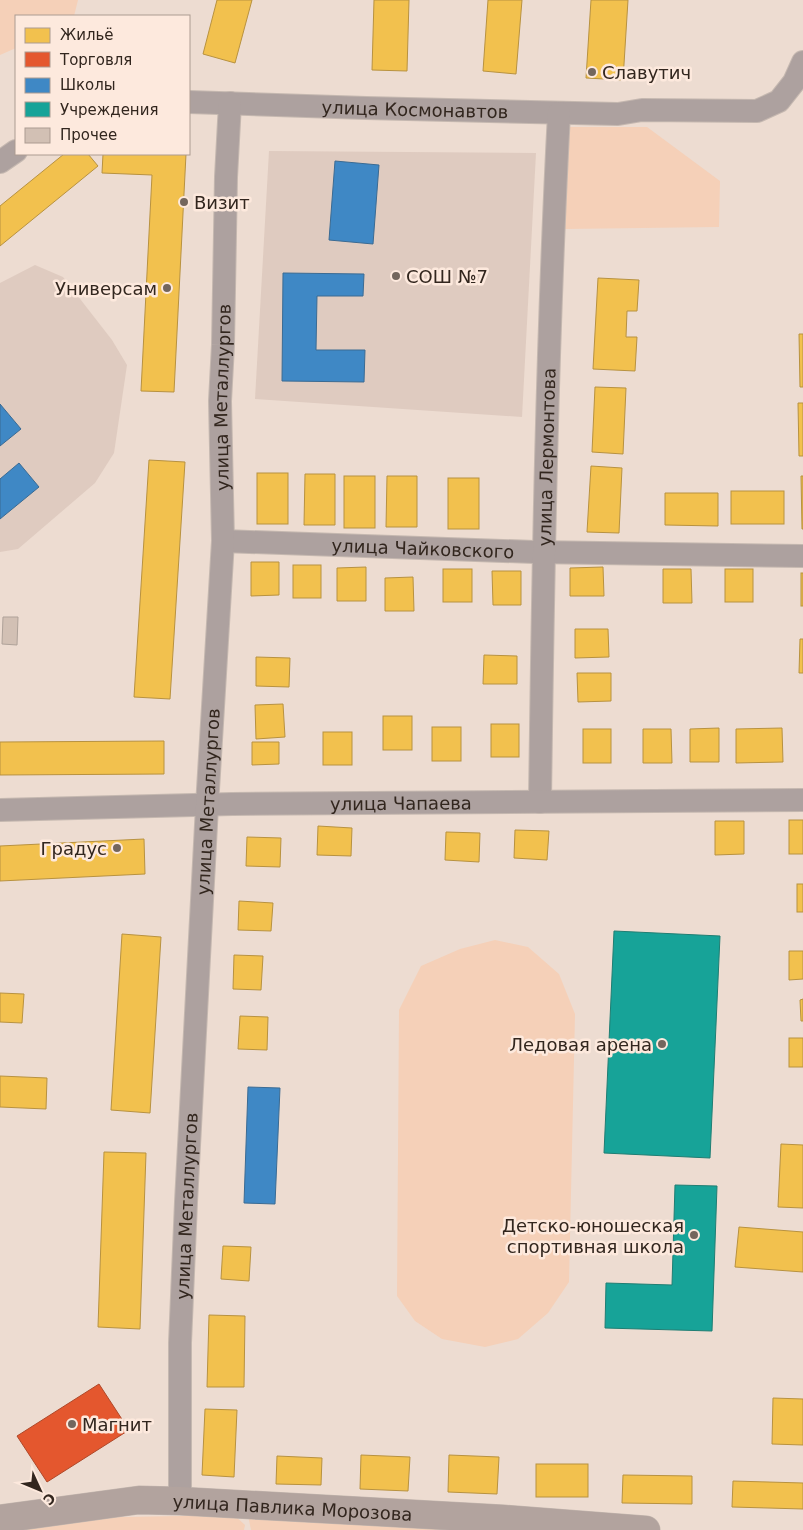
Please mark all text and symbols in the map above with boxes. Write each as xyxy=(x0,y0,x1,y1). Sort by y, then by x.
legend xyxy=(15,15,190,155)
text: Жильё xyxy=(60,26,114,44)
text: Торговля xyxy=(59,51,132,69)
place label: Славутич xyxy=(602,62,691,83)
marker: Славутич xyxy=(586,66,598,78)
text: Школы xyxy=(60,76,116,94)
street label: улица Космонавтов xyxy=(321,96,508,122)
text: Учреждения xyxy=(60,101,158,119)
text: Прочее xyxy=(60,126,117,144)
place label: Визит xyxy=(194,192,250,213)
marker: Визит xyxy=(178,196,190,208)
place label: СОШ №7 xyxy=(406,266,488,287)
marker: СОШ №7 xyxy=(390,270,402,282)
place label: Универсам xyxy=(55,278,157,299)
marker: Универсам xyxy=(161,282,173,294)
street label: улица Металлургов xyxy=(209,303,234,491)
street label: улица Лермонтова xyxy=(534,367,559,546)
street label: улица Чайковского xyxy=(331,534,515,562)
street label: улица Металлургов xyxy=(192,708,223,896)
street label: улица Чапаева xyxy=(330,792,472,814)
place label: Градус xyxy=(41,838,107,859)
marker: Градус xyxy=(111,842,123,854)
place label: Ледовая арена xyxy=(509,1034,652,1055)
marker: Ледовая арена xyxy=(656,1038,668,1050)
street label: улица Металлургов xyxy=(171,1112,201,1300)
place label: Детско-юношеская спортивная школа xyxy=(502,1215,684,1257)
marker: Детско-юношеская спортивная школа xyxy=(688,1229,700,1241)
place label: Магнит xyxy=(82,1414,152,1435)
marker: Магнит xyxy=(66,1418,78,1430)
north arrow xyxy=(15,1465,65,1515)
text: С xyxy=(40,1490,59,1508)
street label: улица Павлика Морозова xyxy=(172,1490,413,1524)

